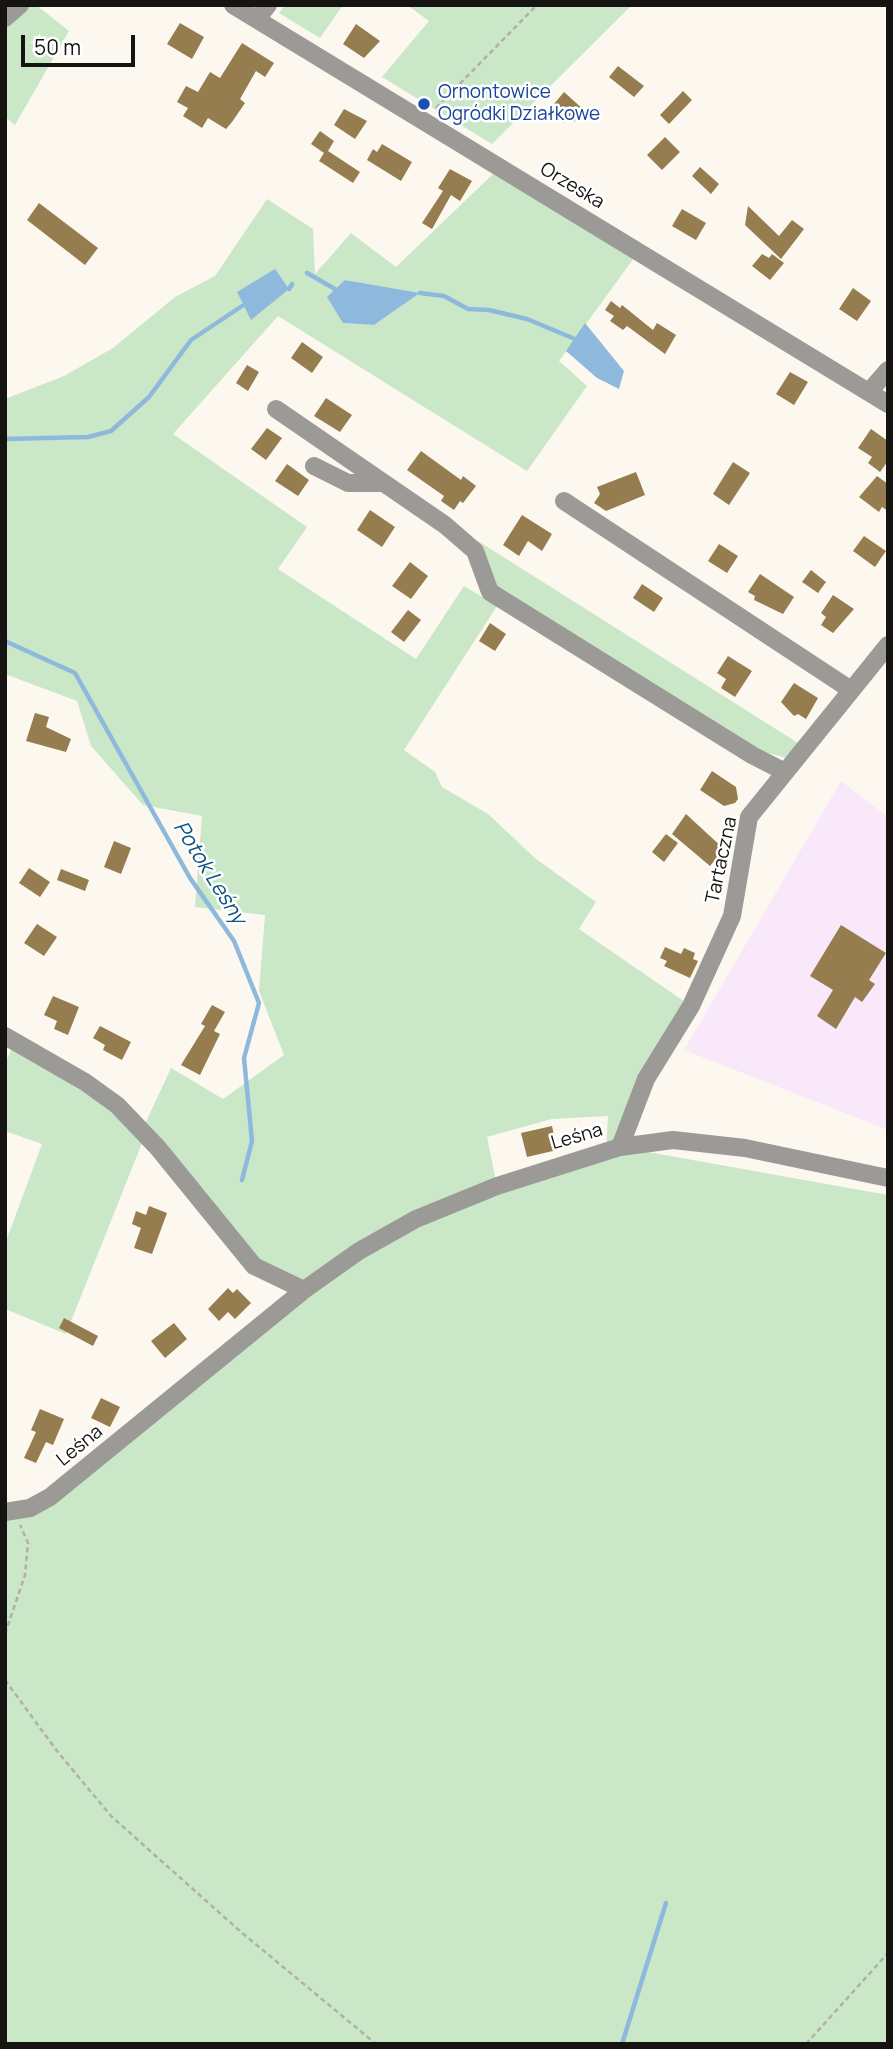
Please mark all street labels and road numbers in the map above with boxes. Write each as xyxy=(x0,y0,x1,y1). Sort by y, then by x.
street label: Orzeska xyxy=(536,158,608,214)
street label: Tartaczna xyxy=(702,815,742,905)
street label: Leśna xyxy=(549,1119,605,1155)
street label: Leśna xyxy=(52,1421,108,1471)

